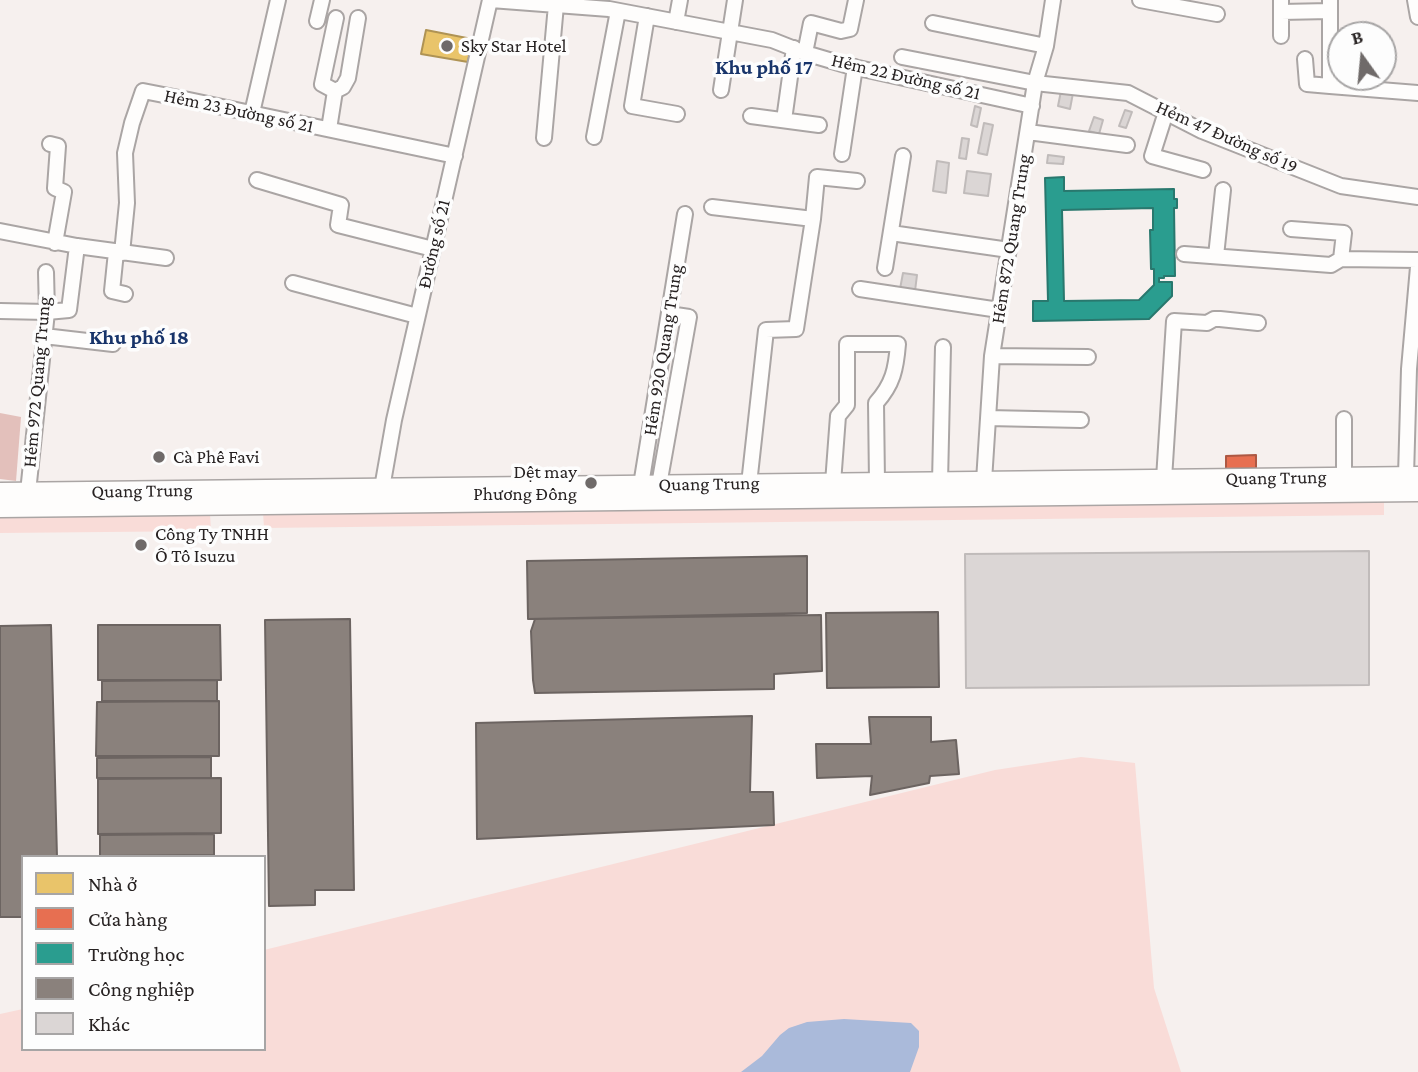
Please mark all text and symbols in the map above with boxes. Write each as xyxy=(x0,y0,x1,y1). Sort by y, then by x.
north arrow xyxy=(1327,21,1397,91)
text: B xyxy=(1349,26,1365,49)
place label: Sky Star Hotel xyxy=(461,35,567,57)
marker: Sky Star Hotel xyxy=(439,38,455,54)
street label: Hẻm 22 Đường số 21 xyxy=(829,49,983,105)
district label: Khu phố 17 xyxy=(715,55,813,81)
street label: Hẻm 23 Đường số 21 xyxy=(162,84,316,138)
street label: Hẻm 47 Đường số 19 xyxy=(1153,96,1301,178)
street label: Hẻm 872 Quang Trung xyxy=(986,153,1036,325)
street label: Đường số 21 xyxy=(413,197,455,291)
street label: Hẻm 920 Quang Trung xyxy=(638,263,688,437)
street label: Hẻm 972 Quang Trung xyxy=(18,296,56,468)
district label: Khu phố 18 xyxy=(89,325,189,351)
place label: Cà Phê Favi xyxy=(173,446,260,468)
marker: Cà Phê Favi xyxy=(151,449,167,465)
place label: Dệt may Phương Đông xyxy=(473,461,577,505)
street label: Quang Trung xyxy=(1225,466,1327,490)
street label: Quang Trung xyxy=(658,472,760,496)
marker: Dệt may Phương Đông xyxy=(583,475,599,491)
street label: Quang Trung xyxy=(91,479,193,503)
place label: Công Ty TNHH Ô Tô Isuzu xyxy=(155,523,269,567)
marker: Công Ty TNHH Ô Tô Isuzu xyxy=(133,537,149,553)
legend xyxy=(21,855,266,1051)
text: Nhà ở xyxy=(88,872,137,896)
text: Cửa hàng xyxy=(88,907,168,931)
text: Trường học xyxy=(88,942,184,966)
text: Công nghiệp xyxy=(88,977,195,1001)
text: Khác xyxy=(88,1012,130,1036)

